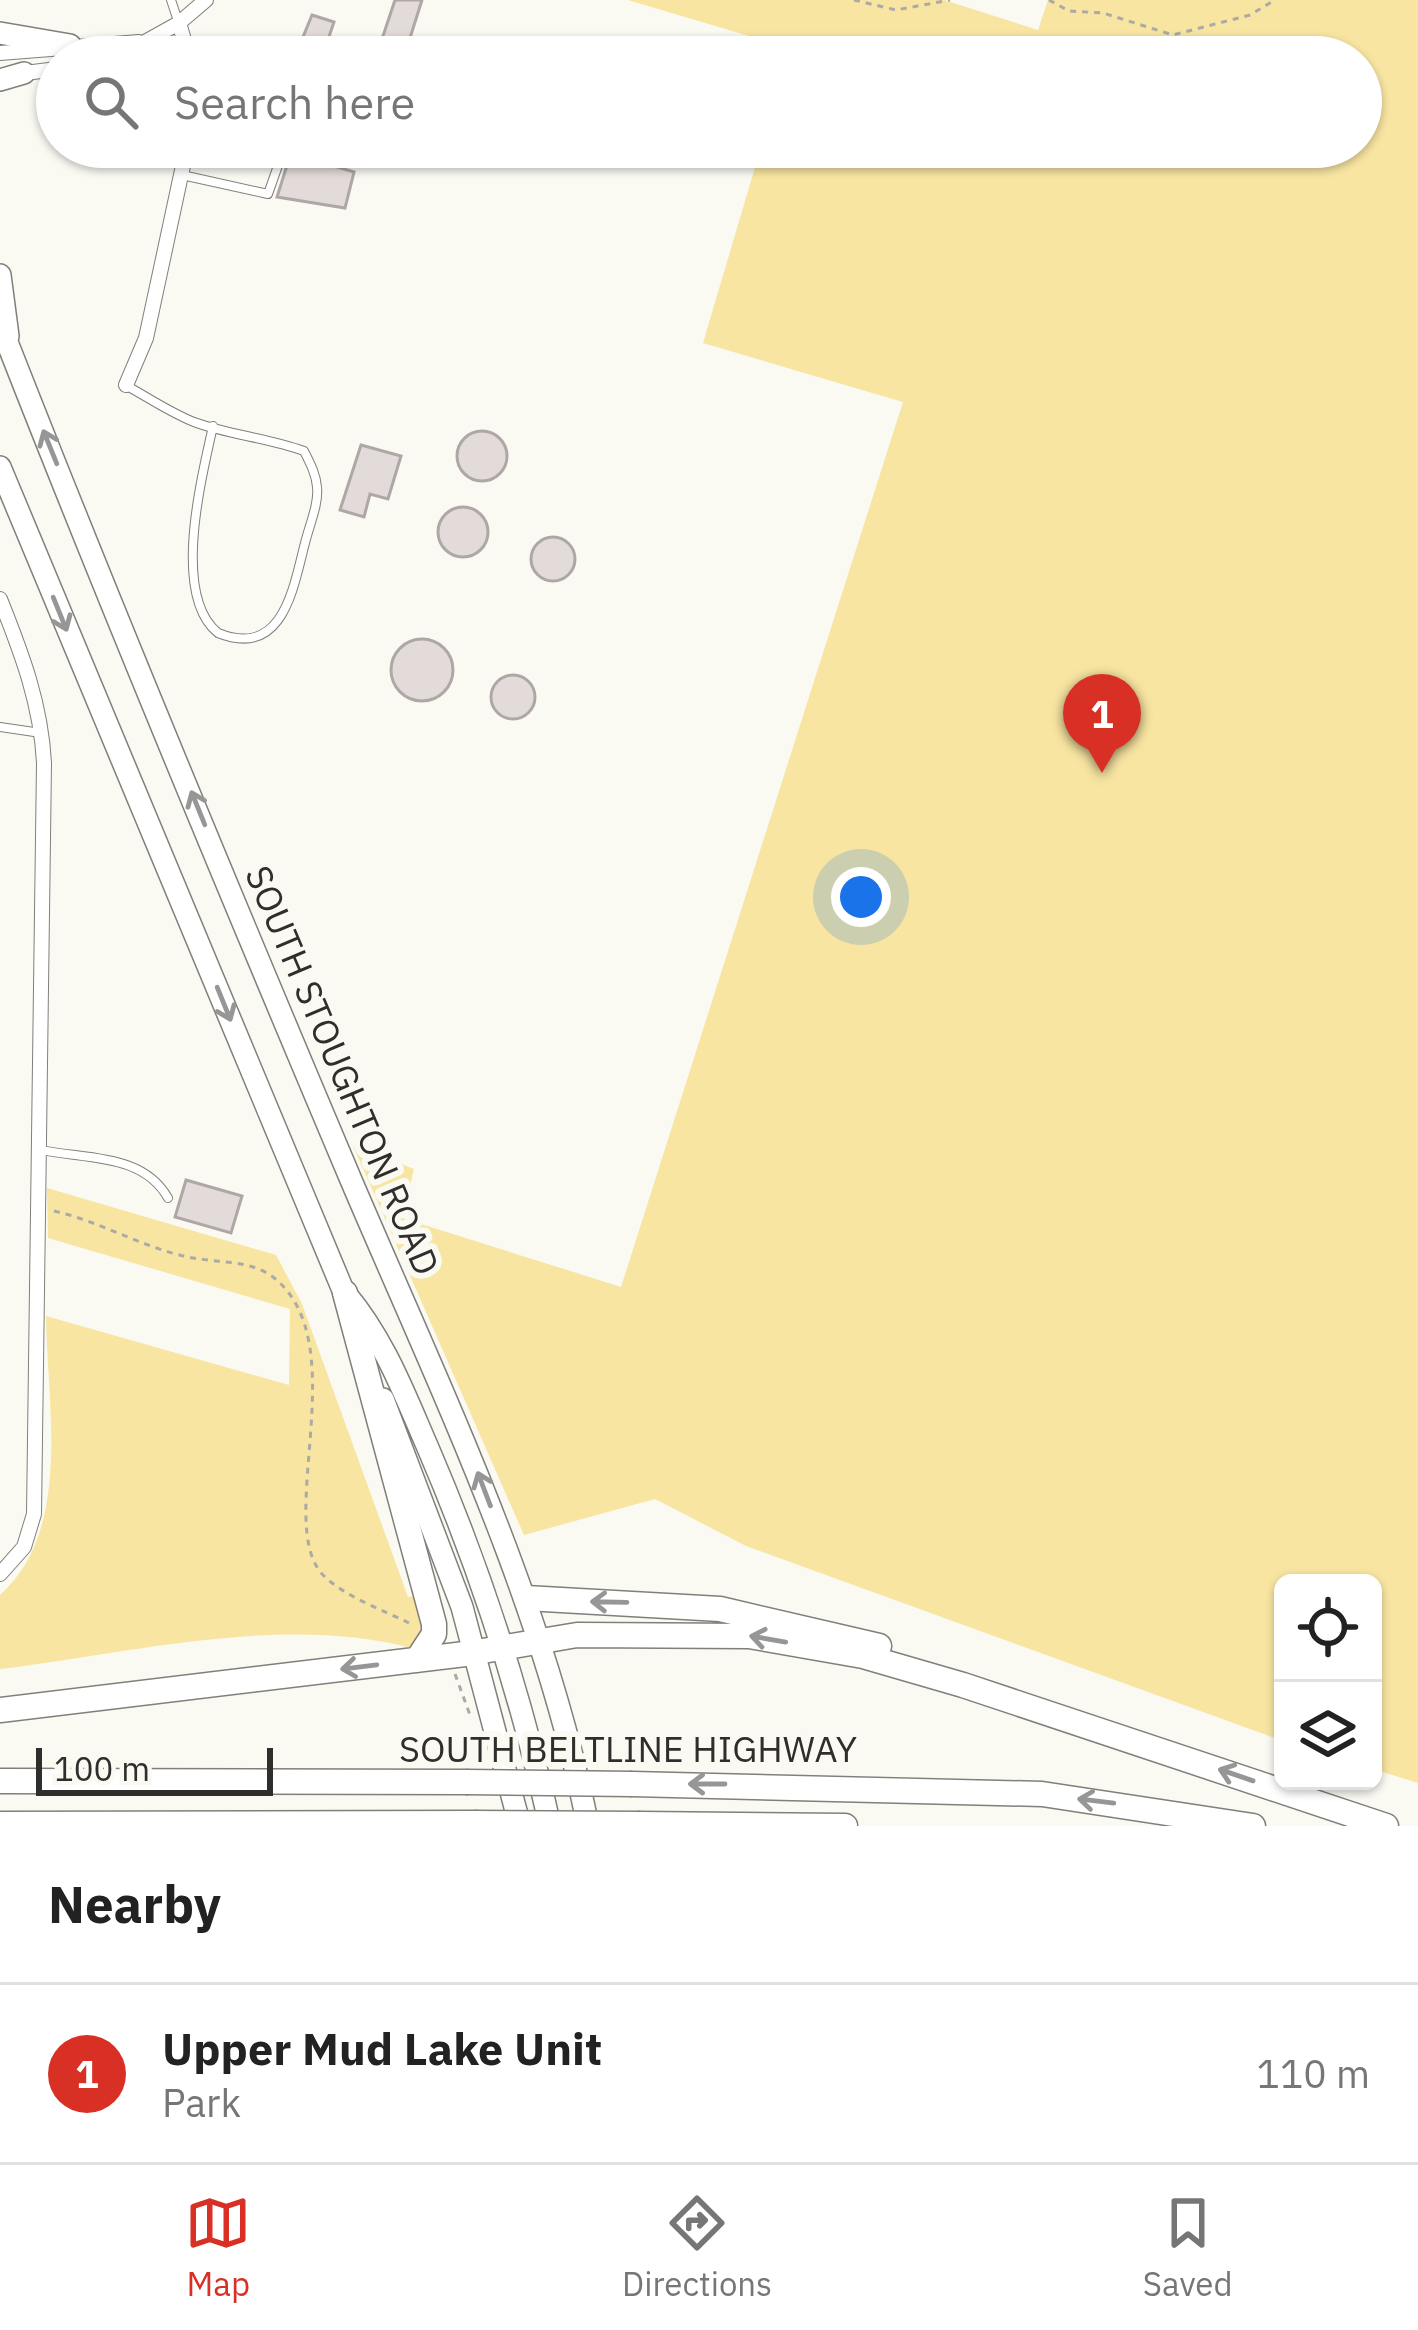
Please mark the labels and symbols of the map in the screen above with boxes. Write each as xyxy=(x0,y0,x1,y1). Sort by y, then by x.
one-way arrow xyxy=(38,430,59,467)
one-way arrow xyxy=(51,594,72,631)
pin: 1 xyxy=(1063,674,1141,773)
one-way arrow xyxy=(185,791,207,828)
street label: SOUTH STOUGHTON ROAD xyxy=(235,858,451,1282)
your location xyxy=(831,867,891,927)
one-way arrow xyxy=(215,984,236,1021)
one-way arrow xyxy=(471,1472,493,1509)
one-way arrow xyxy=(590,1591,629,1613)
one-way arrow xyxy=(749,1627,788,1650)
one-way arrow xyxy=(340,1656,379,1678)
street label: SOUTH BELTLINE HIGHWAY xyxy=(399,1725,857,1772)
scale bar xyxy=(36,1742,273,1795)
one-way arrow xyxy=(1218,1763,1256,1785)
one-way arrow xyxy=(688,1773,727,1795)
one-way arrow xyxy=(1077,1789,1116,1811)

